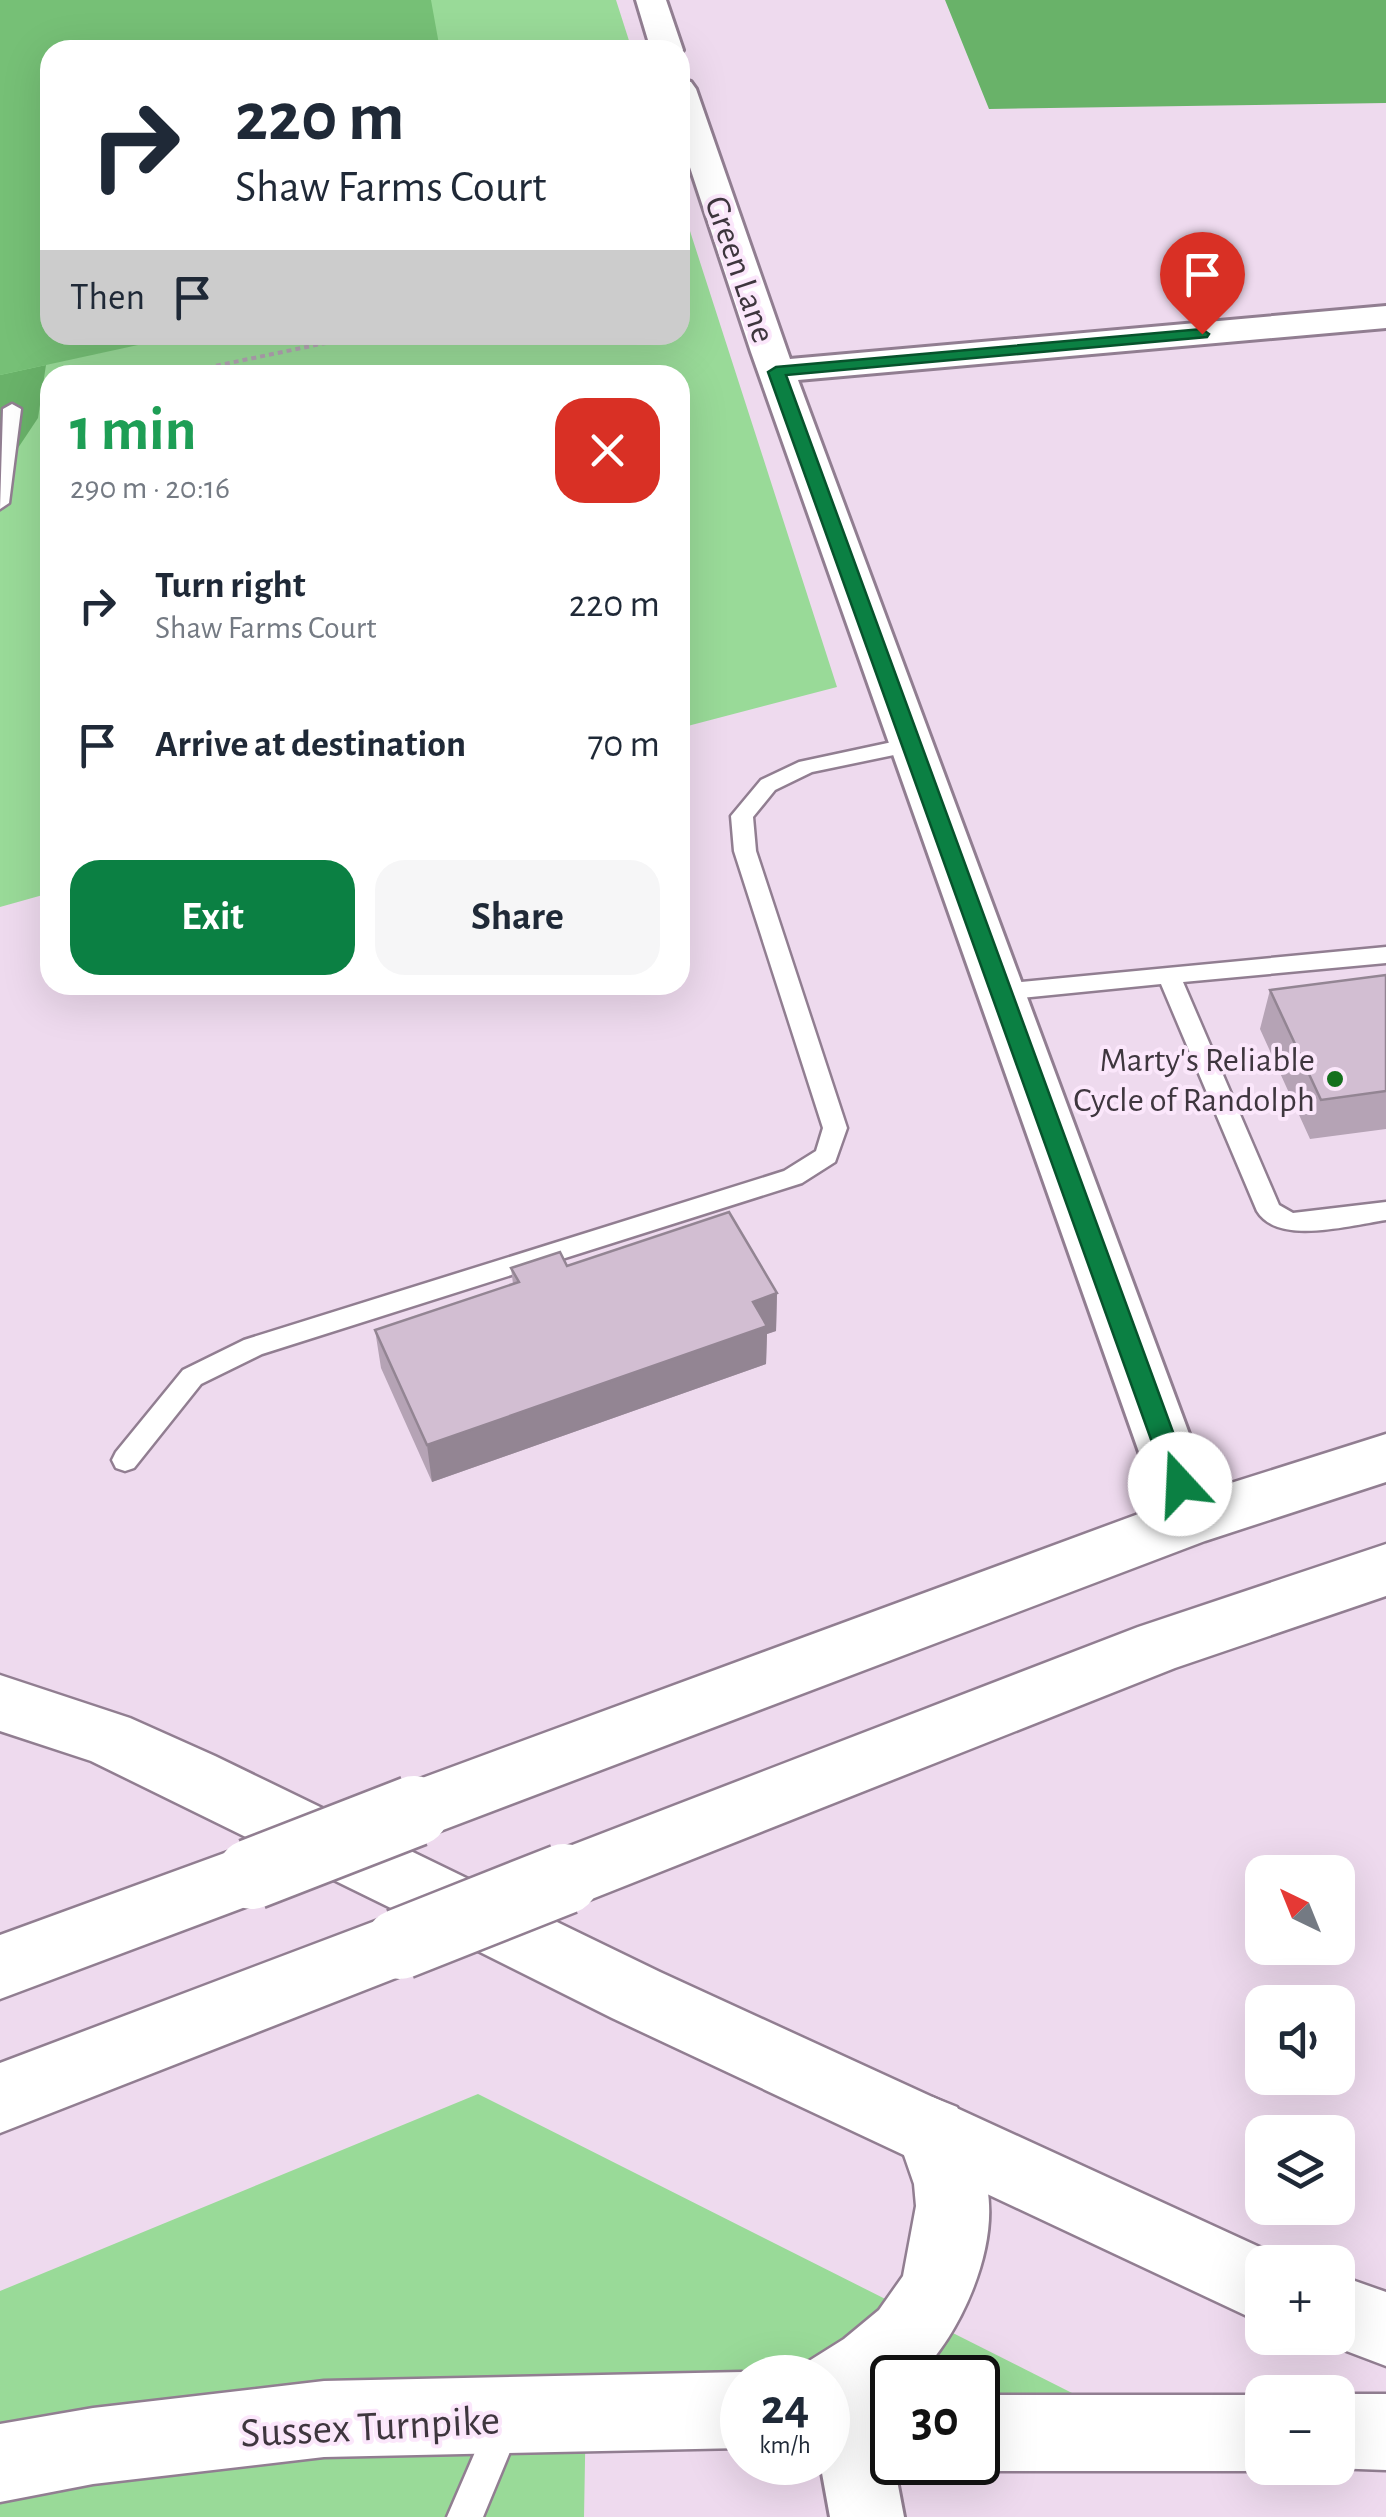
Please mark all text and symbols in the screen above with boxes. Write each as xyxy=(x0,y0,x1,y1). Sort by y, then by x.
icon: right xyxy=(70,80,200,210)
text: 220 m xyxy=(235,83,404,153)
text: Shaw Farms Court xyxy=(235,165,546,210)
street label: Green Lane xyxy=(698,192,781,347)
pin xyxy=(1160,232,1245,335)
icon: arrive xyxy=(1175,247,1230,302)
icon: arrive xyxy=(165,270,220,325)
text: Then xyxy=(70,279,145,317)
button: close xyxy=(555,398,660,503)
text: 1 min xyxy=(70,401,196,461)
text: 290 m · 20:16 xyxy=(70,472,230,504)
text: Turn right xyxy=(155,567,305,605)
icon: right xyxy=(70,578,125,633)
text: 220 m xyxy=(569,586,660,624)
text: Shaw Farms Court xyxy=(155,612,376,644)
icon: arrive xyxy=(70,718,125,773)
text: Arrive at destination xyxy=(155,726,466,764)
text: 70 m xyxy=(587,726,660,764)
button: Exit xyxy=(70,860,355,975)
button: Share xyxy=(375,860,660,975)
place label: Marty's Reliable Cycle of Randolph xyxy=(1073,1043,1315,1118)
marker: Marty's Reliable Cycle of Randolph xyxy=(1324,1068,1346,1090)
position arrow xyxy=(1128,1432,1232,1536)
north arrow xyxy=(1245,1855,1355,1965)
map controls xyxy=(1245,1855,1355,2485)
button: sound xyxy=(1245,1985,1355,2095)
button: layers xyxy=(1245,2115,1355,2225)
button: + xyxy=(1245,2245,1355,2355)
speed limit sign: 30 xyxy=(870,2355,1000,2485)
button: − xyxy=(1245,2375,1355,2485)
text: 24 xyxy=(761,2383,809,2433)
street label: Sussex Turnpike xyxy=(239,2399,501,2455)
text: km/h xyxy=(759,2433,811,2458)

